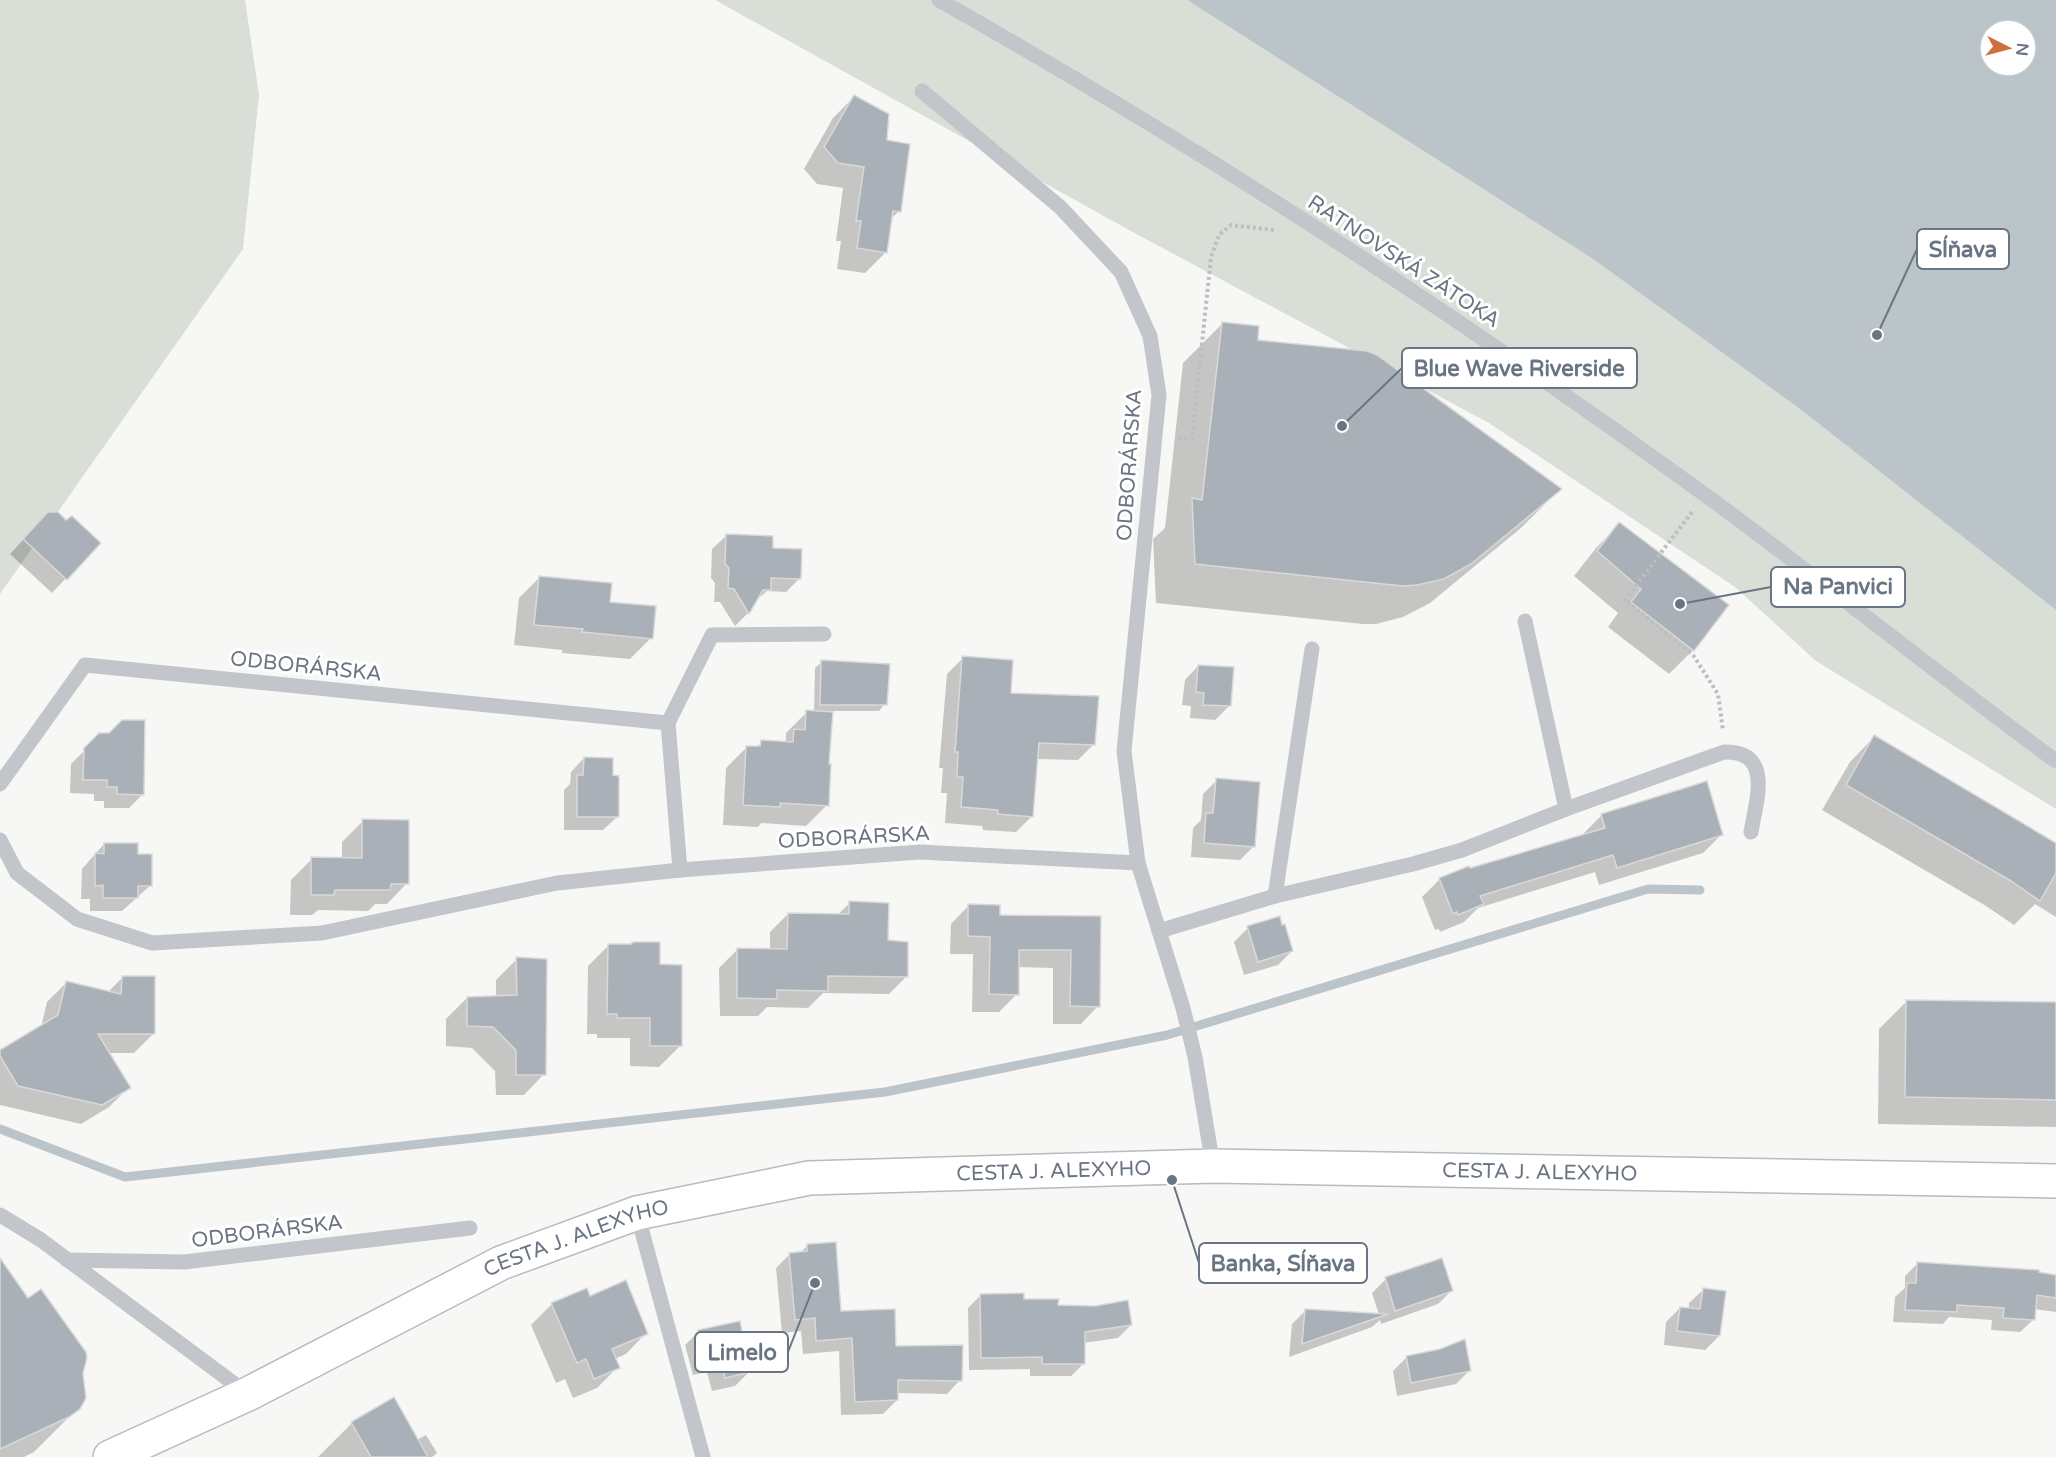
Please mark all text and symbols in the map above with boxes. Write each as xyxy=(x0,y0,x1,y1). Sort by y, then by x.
north arrow xyxy=(1978,18,2038,78)
text: N xyxy=(2011,42,2033,57)
street label: RATNOVSKÁ ZÁTOKA xyxy=(1303,190,1505,333)
callout: Sĺňava xyxy=(1917,229,2009,269)
text: Sĺňava xyxy=(1929,235,1997,263)
callout: Blue Wave Riverside xyxy=(1402,348,1637,388)
text: Blue Wave Riverside xyxy=(1413,356,1625,382)
street label: ODBORÁRSKA xyxy=(1112,388,1147,542)
callout: Na Panvici xyxy=(1771,567,1905,607)
text: Na Panvici xyxy=(1783,574,1893,600)
street label: ODBORÁRSKA xyxy=(229,646,383,687)
street label: ODBORÁRSKA xyxy=(777,821,931,854)
street label: CESTA J. ALEXYHO xyxy=(956,1156,1152,1187)
street label: CESTA J. ALEXYHO xyxy=(1442,1158,1638,1187)
street label: CESTA J. ALEXYHO xyxy=(479,1195,671,1283)
street label: ODBORÁRSKA xyxy=(190,1210,344,1253)
callout: Banka, Sĺňava xyxy=(1199,1243,1367,1283)
text: Banka, Sĺňava xyxy=(1211,1249,1355,1277)
callout: Limelo xyxy=(695,1332,788,1372)
text: Limelo xyxy=(707,1340,777,1366)

